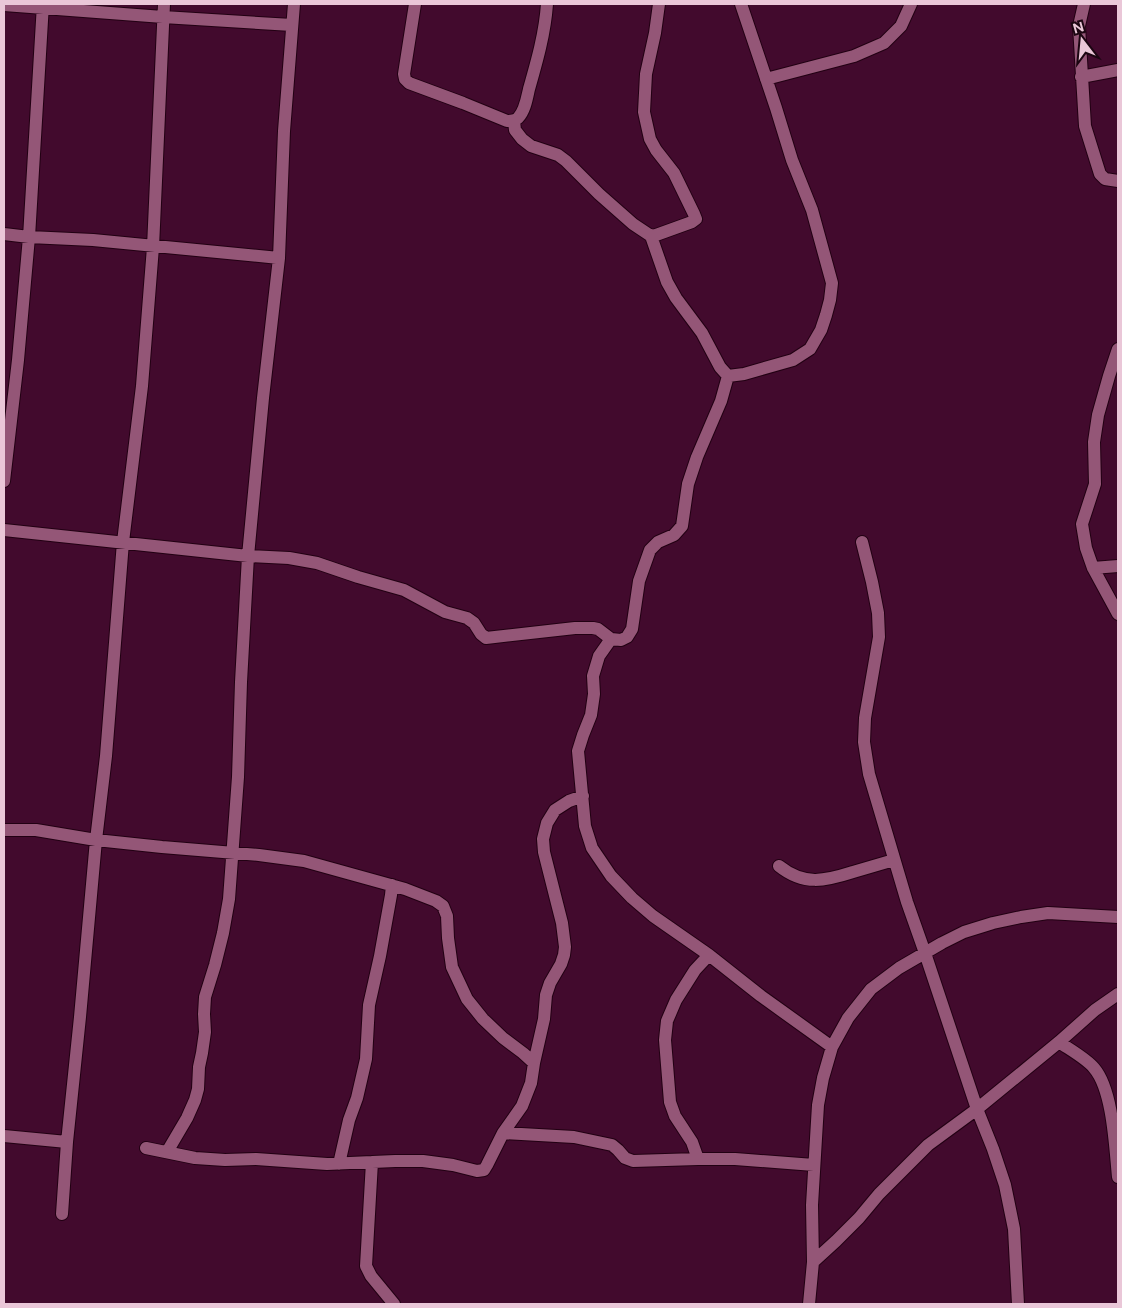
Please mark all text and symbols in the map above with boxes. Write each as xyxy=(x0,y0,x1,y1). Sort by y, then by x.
north arrow xyxy=(1057,15,1107,65)
text: N xyxy=(1071,18,1086,38)

